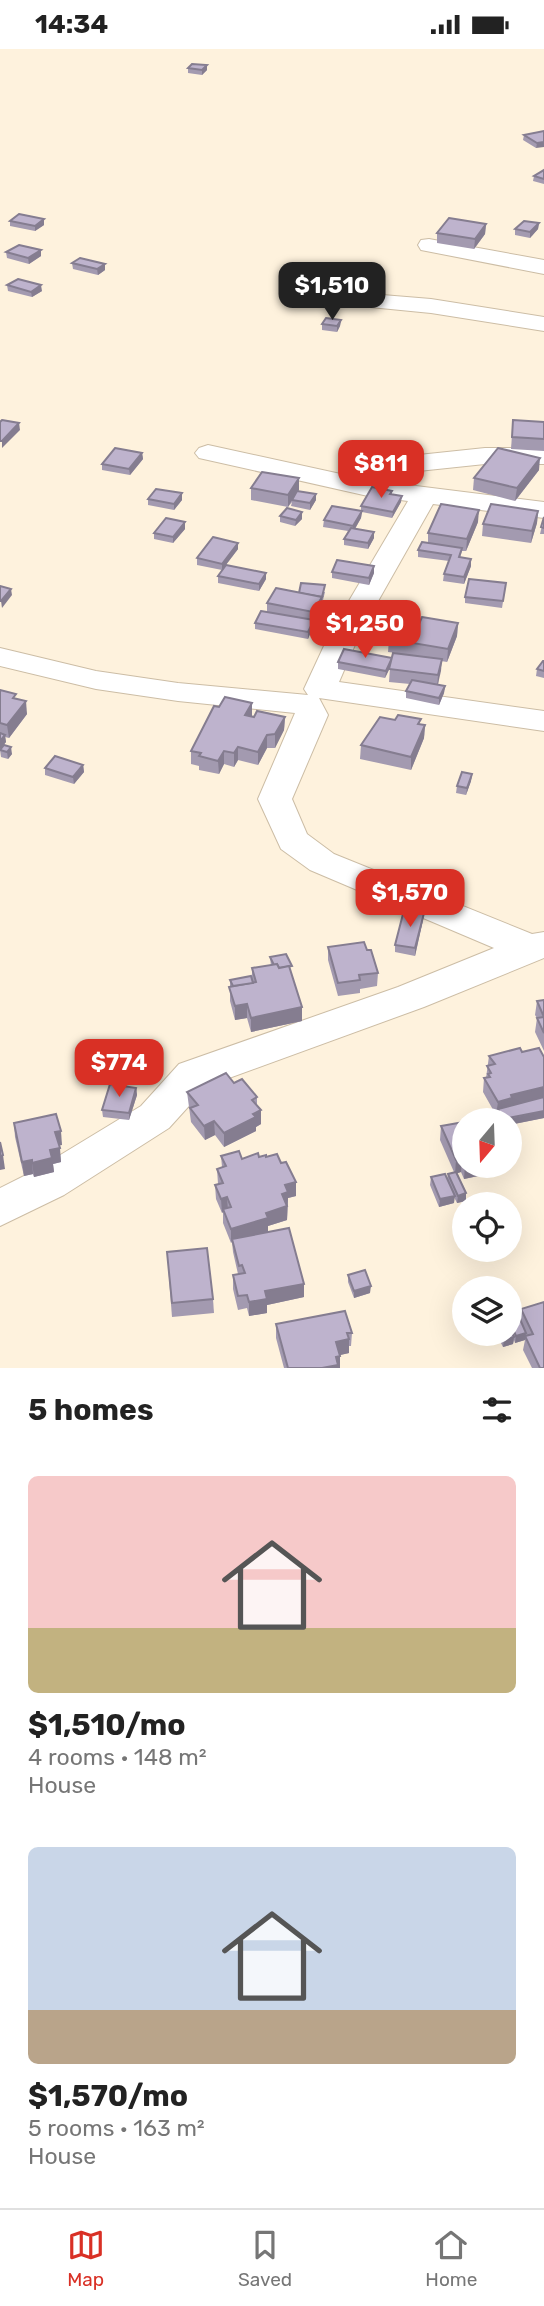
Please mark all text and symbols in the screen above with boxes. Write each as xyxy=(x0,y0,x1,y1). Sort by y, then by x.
text: 14:34 xyxy=(35,9,108,40)
pin: $1,510 xyxy=(275,263,389,322)
text: $1,510 xyxy=(295,271,369,299)
pin: $811 xyxy=(340,441,422,500)
text: $811 xyxy=(354,449,408,477)
pin: $1,250 xyxy=(308,601,422,660)
text: $1,250 xyxy=(326,609,404,637)
pin: $1,570 xyxy=(353,869,467,929)
text: $1,570 xyxy=(372,878,448,906)
pin: $774 xyxy=(78,1039,160,1099)
text: $774 xyxy=(91,1048,147,1076)
north arrow xyxy=(452,1108,522,1178)
map controls xyxy=(452,1108,522,1346)
button: locate xyxy=(452,1192,522,1262)
button: layers xyxy=(452,1276,522,1346)
icon: filters xyxy=(478,1391,516,1429)
text: 5 homes xyxy=(28,1392,154,1428)
icon: home xyxy=(209,1522,335,1648)
text: $1,510/mo xyxy=(28,1707,186,1743)
text: 4 rooms · 148 m² xyxy=(28,1743,207,1771)
text: House xyxy=(28,1771,96,1799)
icon: home xyxy=(209,1893,335,2019)
text: $1,570/mo xyxy=(28,2078,188,2114)
text: 5 rooms · 163 m² xyxy=(28,2114,205,2142)
text: House xyxy=(28,2142,96,2170)
tab: Map xyxy=(67,2226,105,2291)
tab: Saved xyxy=(238,2226,292,2291)
tab: Home xyxy=(425,2226,477,2291)

